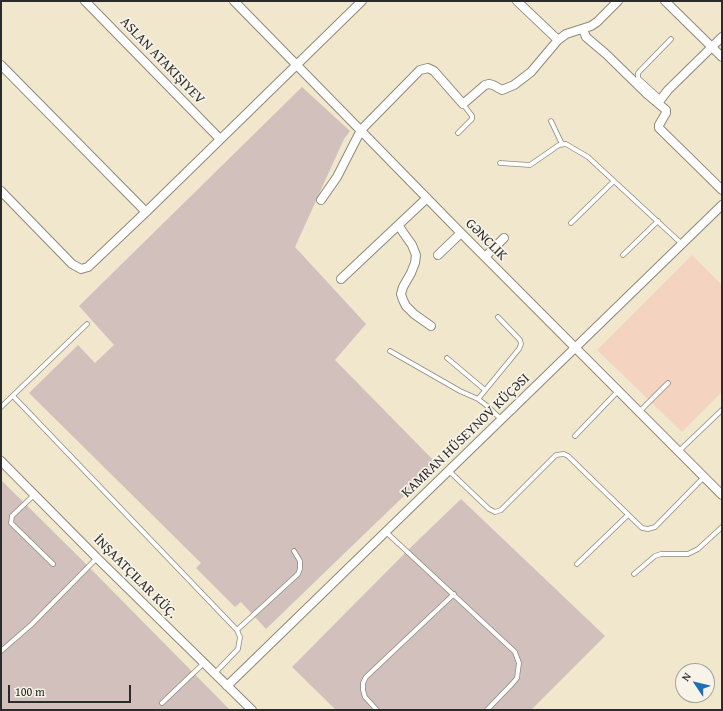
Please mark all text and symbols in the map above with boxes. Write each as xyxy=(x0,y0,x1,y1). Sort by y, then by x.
street label: ASLAN ATAKIŞIYEV xyxy=(116,14,208,108)
street label: GƏNCLIK xyxy=(462,216,510,264)
street label: KAMRAN HÜSEYNOV KÜÇƏSI xyxy=(399,370,533,502)
street label: İNŞAATÇILAR KÜÇ. xyxy=(90,532,180,622)
north arrow xyxy=(675,663,715,703)
text: N xyxy=(677,669,695,684)
scale bar xyxy=(10,677,133,703)
text: 100 m xyxy=(15,683,45,700)

